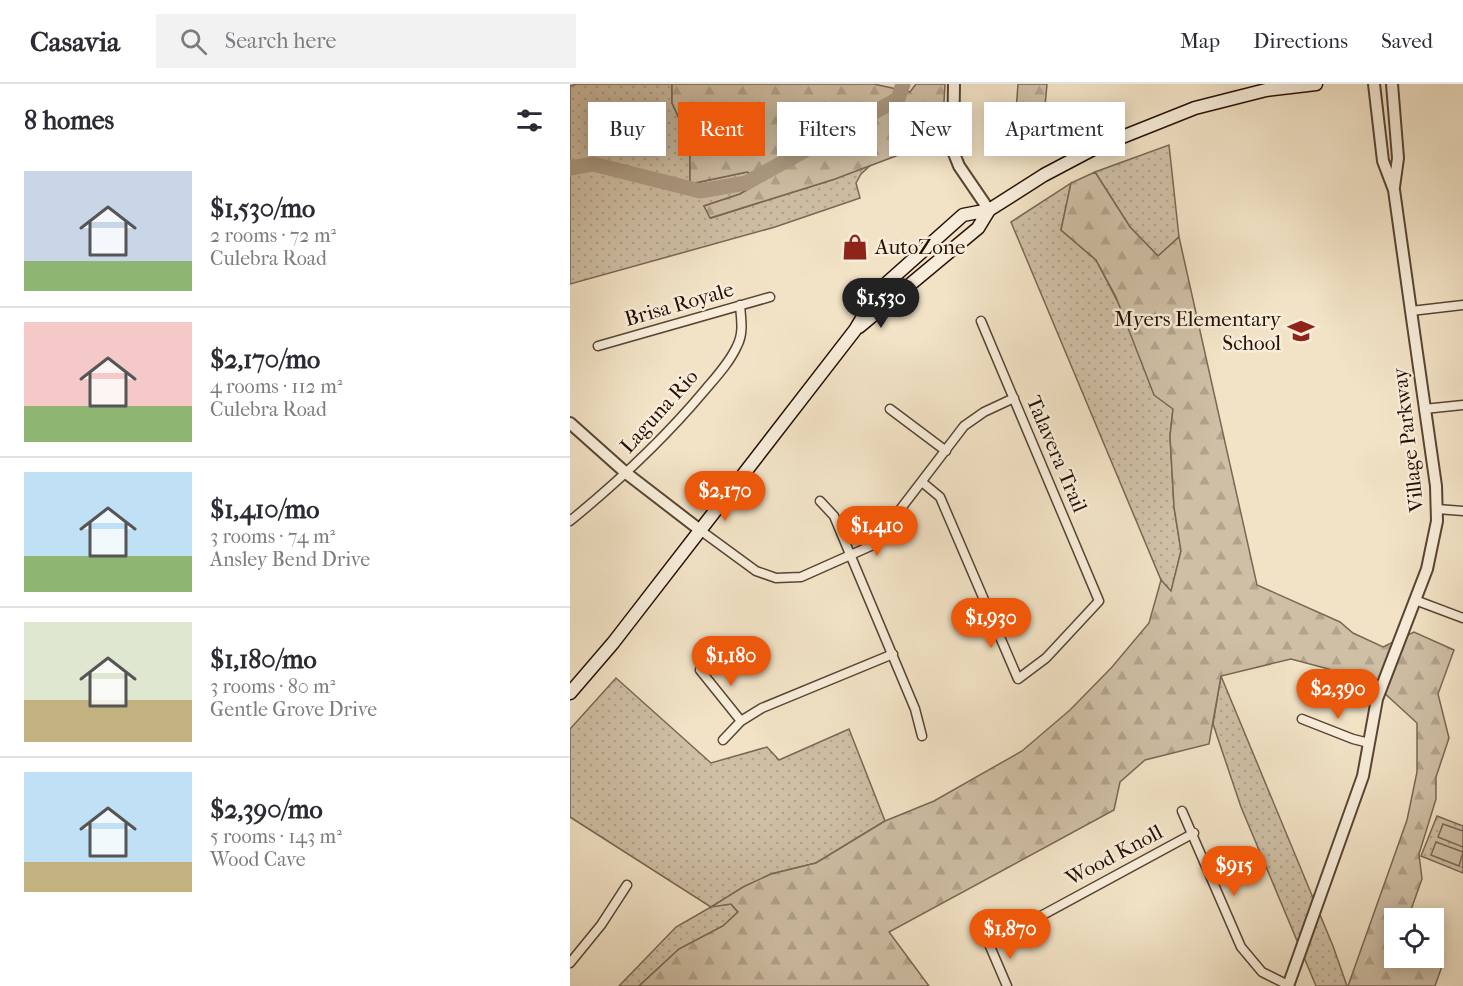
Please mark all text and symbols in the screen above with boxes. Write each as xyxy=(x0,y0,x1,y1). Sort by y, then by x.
search box xyxy=(156,14,576,68)
text: Casavia xyxy=(30,25,120,58)
icon: search xyxy=(177,25,210,58)
text: Search here xyxy=(225,28,336,54)
text: Map xyxy=(1180,29,1220,53)
text: Directions xyxy=(1253,29,1348,53)
text: Saved xyxy=(1381,29,1433,53)
chip: Buy xyxy=(588,102,666,156)
chip: Rent xyxy=(678,102,765,156)
chip: Filters xyxy=(777,102,877,156)
chip: New xyxy=(889,102,972,156)
chip: Apartment xyxy=(984,102,1125,156)
icon: filters xyxy=(513,104,546,137)
text: 8 homes xyxy=(24,105,114,136)
text: $1,530/mo xyxy=(210,193,315,224)
icon: home xyxy=(72,195,144,267)
text: 2 rooms · 72 m² xyxy=(210,224,336,247)
shop icon: AutoZone xyxy=(840,232,870,262)
place label: AutoZone xyxy=(874,235,965,259)
text: Culebra Road xyxy=(210,247,327,270)
street label: Brisa Royale xyxy=(622,277,736,331)
pin: $1,530 xyxy=(832,278,930,329)
text: $1,530 xyxy=(856,286,906,309)
place label: Myers Elementary School xyxy=(1114,307,1282,355)
school or university icon: Myers Elementary School xyxy=(1286,316,1316,346)
text: $2,170/mo xyxy=(210,344,320,375)
icon: home xyxy=(72,346,144,418)
street label: Laguna Rio xyxy=(615,364,703,458)
street label: Village Parkway xyxy=(1387,366,1429,514)
text: 4 rooms · 112 m² xyxy=(210,375,342,398)
street label: Talavera Trail xyxy=(1022,392,1092,516)
text: Culebra Road xyxy=(210,398,327,421)
pin: $2,170 xyxy=(676,471,774,522)
text: $2,170 xyxy=(698,479,752,502)
text: $1,410/mo xyxy=(210,494,320,525)
icon: home xyxy=(72,496,144,568)
pin: $1,410 xyxy=(828,506,926,557)
text: $1,410 xyxy=(851,514,903,537)
text: 3 rooms · 74 m² xyxy=(210,525,335,548)
text: Ansley Bend Drive xyxy=(210,548,370,571)
pin: $1,930 xyxy=(942,598,1040,649)
text: $1,930 xyxy=(965,606,1017,629)
pin: $1,180 xyxy=(682,636,780,687)
text: $1,180/mo xyxy=(210,644,317,675)
text: $1,180 xyxy=(706,644,756,667)
icon: home xyxy=(72,646,144,718)
pin: $2,390 xyxy=(1289,669,1387,720)
text: 3 rooms · 80 m² xyxy=(210,675,335,698)
text: $2,390 xyxy=(1310,677,1366,700)
text: Gentle Grove Drive xyxy=(210,698,377,721)
text: $2,390/mo xyxy=(210,794,323,825)
icon: home xyxy=(72,796,144,868)
street label: Wood Knoll xyxy=(1061,819,1167,891)
text: 5 rooms · 143 m² xyxy=(210,825,342,848)
pin: $915 xyxy=(1198,846,1270,897)
text: Wood Cave xyxy=(210,848,306,871)
text: $915 xyxy=(1215,854,1253,877)
map controls xyxy=(1384,908,1444,968)
button: locate xyxy=(1384,908,1444,968)
pin: $1,870 xyxy=(961,909,1059,960)
text: $1,870 xyxy=(984,917,1036,940)

